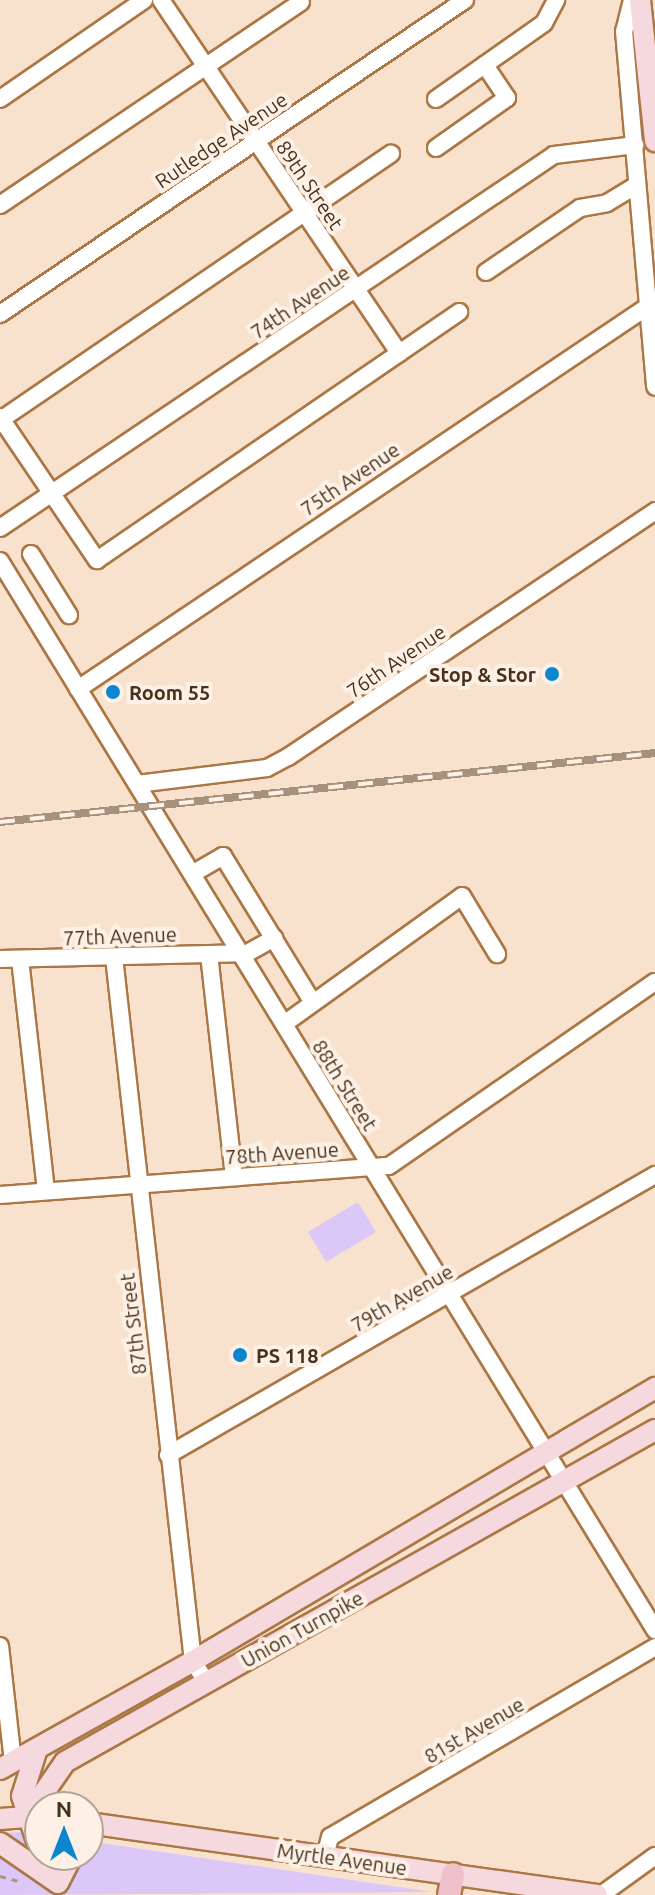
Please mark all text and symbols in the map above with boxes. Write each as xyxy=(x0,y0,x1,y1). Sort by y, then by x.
street label: Rutledge Avenue xyxy=(150,87,292,193)
street label: 89th Street xyxy=(271,136,349,234)
street label: 74th Avenue xyxy=(246,260,354,344)
street label: 75th Avenue xyxy=(296,437,404,521)
street label: 76th Avenue xyxy=(342,619,450,703)
place label: Stop & Stor xyxy=(429,662,536,686)
marker: Stop & Stor xyxy=(543,665,561,683)
place label: Room 55 xyxy=(129,680,210,704)
marker: Room 55 xyxy=(104,683,122,701)
street label: 77th Avenue xyxy=(63,922,177,950)
street label: 88th Street xyxy=(308,1035,382,1135)
street label: 78th Avenue xyxy=(224,1137,340,1169)
street label: 79th Avenue xyxy=(347,1259,457,1337)
street label: 87th Street xyxy=(115,1272,151,1376)
place label: PS 118 xyxy=(256,1343,319,1367)
marker: PS 118 xyxy=(231,1346,249,1364)
street label: Union Turnpike xyxy=(237,1586,367,1672)
street label: 81st Avenue xyxy=(420,1692,528,1768)
north arrow xyxy=(24,1791,104,1871)
text: N xyxy=(56,1796,72,1821)
street label: Myrtle Avenue xyxy=(276,1838,408,1880)

